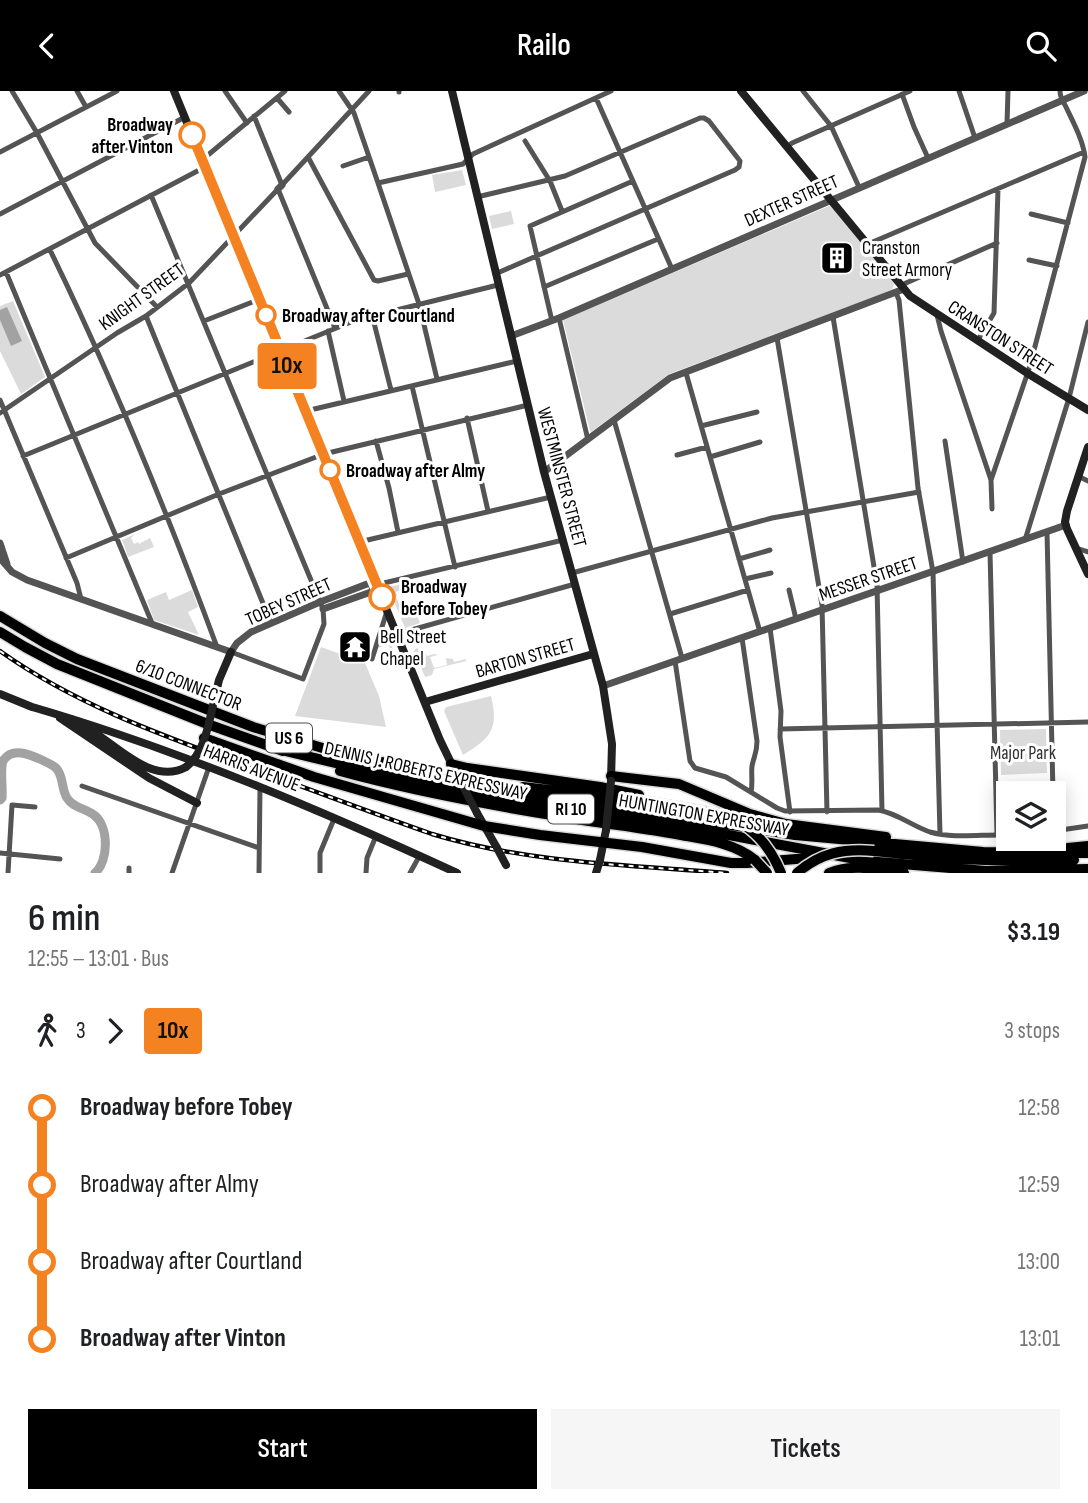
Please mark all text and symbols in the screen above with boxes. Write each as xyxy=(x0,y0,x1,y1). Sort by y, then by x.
text: Railo xyxy=(517,26,571,65)
icon: back xyxy=(28,27,66,65)
icon: search xyxy=(1022,27,1060,65)
place label: Broadway after Vinton xyxy=(91,114,173,159)
marker: Broadway after Vinton xyxy=(179,122,205,148)
street label: DEXTER STREET xyxy=(741,170,842,232)
place label: Cranston Street Armory xyxy=(862,237,953,282)
building icon: Cranston Street Armory xyxy=(818,239,856,277)
street label: KNIGHT STREET xyxy=(95,258,189,336)
street label: CRANSTON STREET xyxy=(943,296,1057,381)
marker: Broadway after Courtland xyxy=(256,305,276,325)
place label: Broadway after Courtland xyxy=(282,305,455,328)
line badge: 10x xyxy=(247,343,327,389)
text: 10x xyxy=(272,351,302,380)
street label: WESTMINSTER STREET xyxy=(532,405,591,550)
marker: Broadway after Almy xyxy=(320,460,340,480)
place label: Broadway after Almy xyxy=(346,460,485,483)
street label: MESSER STREET xyxy=(816,552,921,607)
street label: TOBEY STREET xyxy=(242,573,335,632)
place label: Broadway before Tobey xyxy=(401,576,488,621)
marker: Broadway before Tobey xyxy=(369,584,395,610)
place label: Bell Street Chapel xyxy=(380,626,446,671)
temple icon: Bell Street Chapel xyxy=(336,628,374,666)
street label: BARTON STREET xyxy=(473,633,578,684)
street label: 6/10 CONNECTOR xyxy=(132,655,245,716)
road number: US 6 xyxy=(266,723,312,753)
street label: DENNIS J. ROBERTS EXPRESSWAY xyxy=(322,737,529,806)
street label: HARRIS AVENUE xyxy=(200,740,303,797)
park label: Major Park xyxy=(990,742,1057,765)
map controls xyxy=(996,781,1066,851)
button: layers xyxy=(996,781,1066,851)
street label: HUNTINGTON EXPRESSWAY xyxy=(617,789,791,842)
road number: RI 10 xyxy=(548,795,594,823)
text: 6 min xyxy=(28,896,100,941)
text: $3.19 xyxy=(1006,917,1060,948)
text: 12:55 – 13:01 · Bus xyxy=(28,945,169,973)
icon: walk xyxy=(28,1012,66,1050)
icon: forward xyxy=(96,1012,134,1050)
text: 10x xyxy=(158,1016,188,1045)
text: 3 xyxy=(76,1017,86,1045)
text: 3 stops xyxy=(1004,1017,1060,1045)
text: Broadway before Tobey xyxy=(80,1092,293,1123)
text: 12:58 xyxy=(1019,1094,1060,1122)
text: Broadway after Almy xyxy=(80,1169,259,1200)
text: 12:59 xyxy=(1018,1171,1060,1199)
text: Broadway after Courtland xyxy=(80,1246,302,1277)
text: 13:00 xyxy=(1017,1248,1060,1276)
text: Broadway after Vinton xyxy=(80,1323,286,1354)
text: 13:01 xyxy=(1020,1325,1060,1353)
button: Start xyxy=(28,1409,537,1489)
button: Tickets xyxy=(551,1409,1060,1489)

